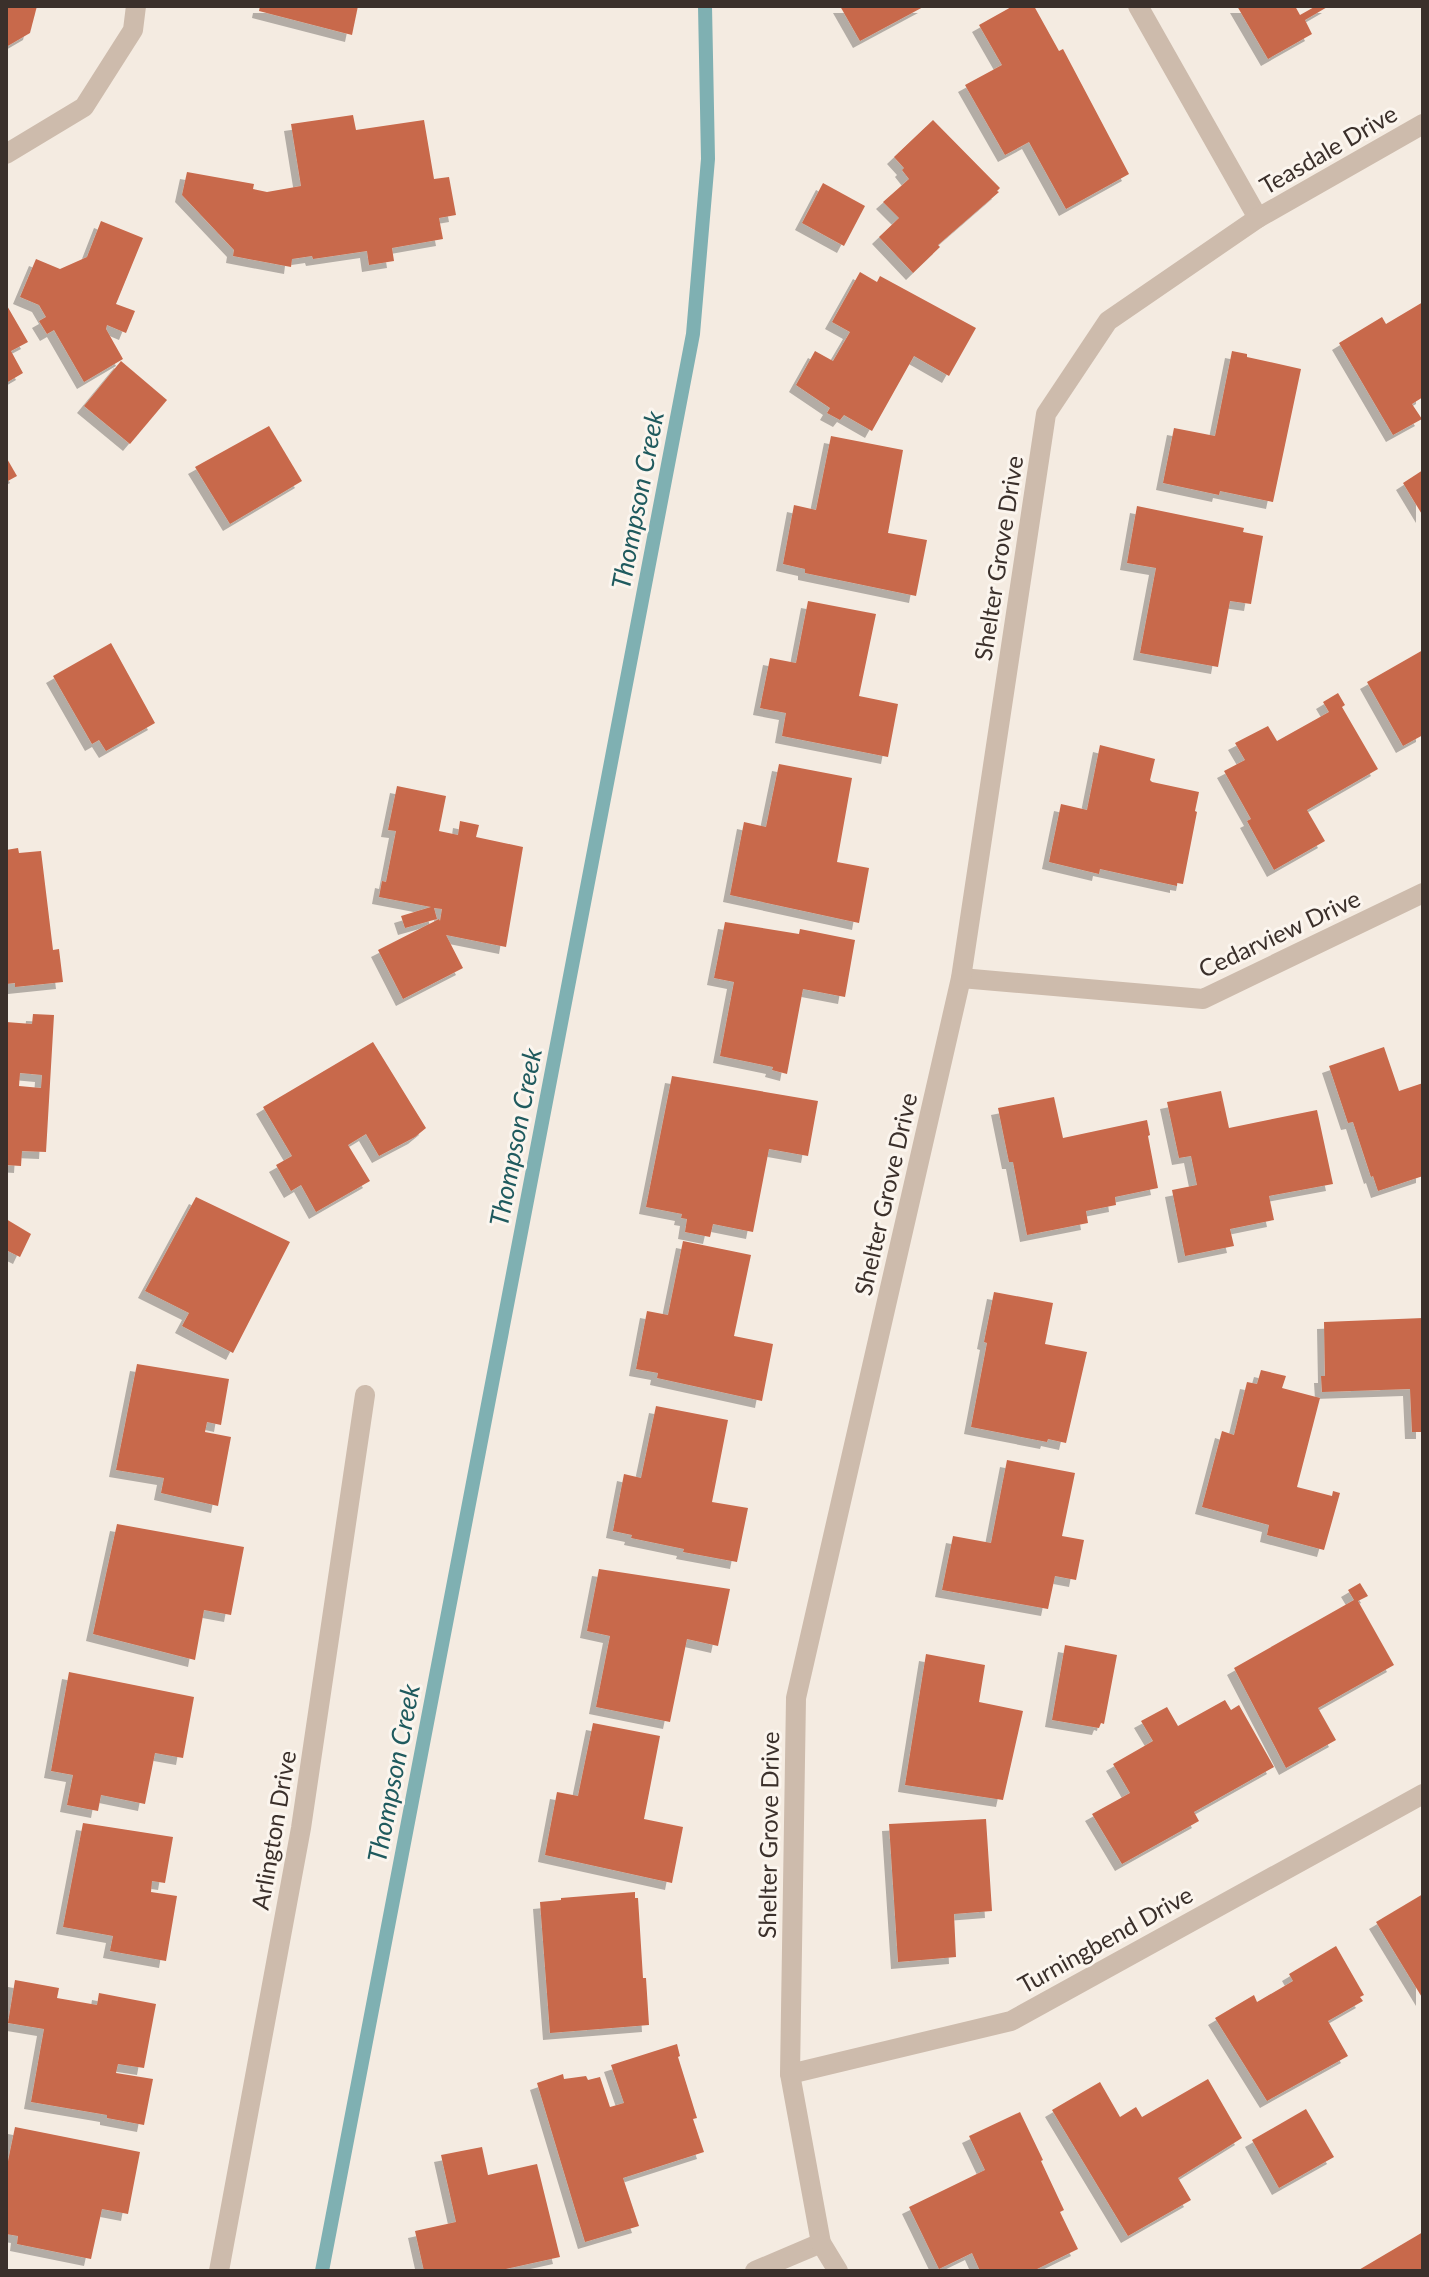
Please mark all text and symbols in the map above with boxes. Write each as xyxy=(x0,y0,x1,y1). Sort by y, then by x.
street label: Teasdale Drive xyxy=(1254,98,1402,200)
water label: Thompson Creek xyxy=(604,408,670,592)
street label: Shelter Grove Drive xyxy=(967,453,1029,663)
street label: Cedarview Drive xyxy=(1194,883,1364,983)
water label: Thompson Creek xyxy=(482,1045,548,1229)
street label: Shelter Grove Drive xyxy=(848,1090,922,1298)
water label: Thompson Creek xyxy=(360,1681,426,1865)
street label: Shelter Grove Drive xyxy=(752,1731,784,1939)
street label: Arlington Drive xyxy=(245,1748,301,1912)
street label: Turningbend Drive xyxy=(1013,1879,1197,1999)

